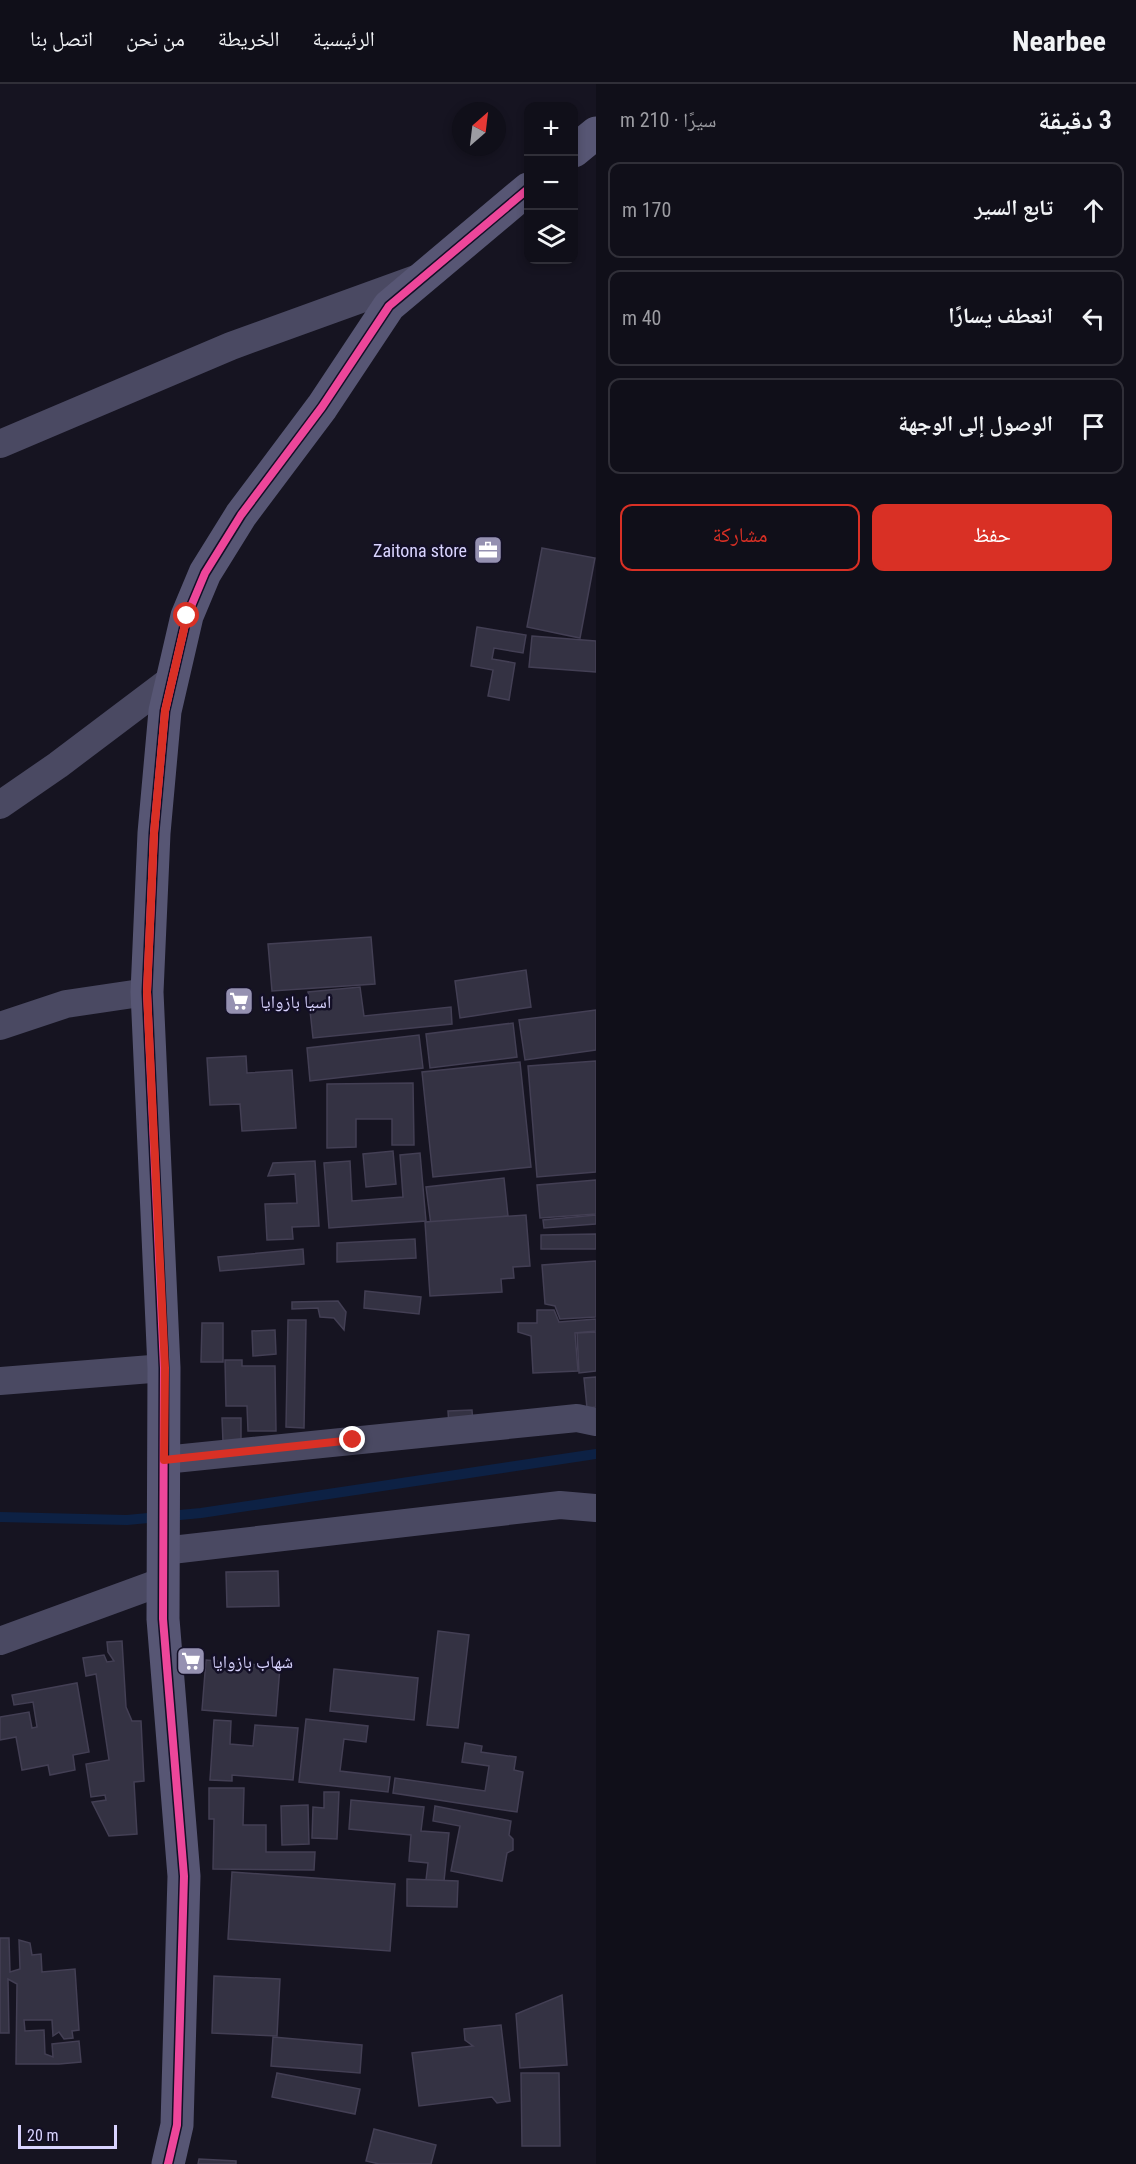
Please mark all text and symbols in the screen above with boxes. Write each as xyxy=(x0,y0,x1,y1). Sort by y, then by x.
text: Nearbee xyxy=(1012,25,1106,58)
text: اتصل بنا xyxy=(30,27,93,51)
text: من نحن xyxy=(126,27,185,51)
text: الخريطة xyxy=(218,27,280,51)
text: الرئيسية xyxy=(313,27,375,51)
north arrow xyxy=(452,102,506,156)
map controls xyxy=(524,102,578,264)
button: + xyxy=(524,102,578,156)
text: 3 دقيقة xyxy=(1038,105,1112,135)
text: سيرًا · 210 m xyxy=(620,108,717,132)
button: − xyxy=(524,156,578,210)
icon: ahead xyxy=(1077,194,1110,227)
text: تابع السير xyxy=(975,195,1053,220)
text: 170 m xyxy=(622,198,671,222)
button: layers xyxy=(524,210,578,264)
icon: left xyxy=(1077,302,1110,335)
text: انعطف يسارًا xyxy=(948,303,1053,328)
text: 40 m xyxy=(622,306,661,330)
icon: arrive xyxy=(1077,410,1110,443)
text: الوصول إلى الوجهة xyxy=(898,411,1053,436)
button: مشاركة xyxy=(620,504,860,571)
button: حفظ xyxy=(872,504,1112,571)
office icon: Zaitona store xyxy=(472,534,504,566)
place label: Zaitona store xyxy=(373,540,467,561)
route start xyxy=(173,602,199,628)
supermarket icon: اسيا بازوايا xyxy=(223,985,255,1017)
place label: اسيا بازوايا xyxy=(260,991,331,1012)
route end xyxy=(339,1426,365,1452)
supermarket icon: شهاب بازوايا xyxy=(175,1645,207,1677)
place label: شهاب بازوايا xyxy=(212,1651,293,1672)
scale bar xyxy=(18,2122,117,2150)
text: 20 m xyxy=(27,2126,59,2145)

